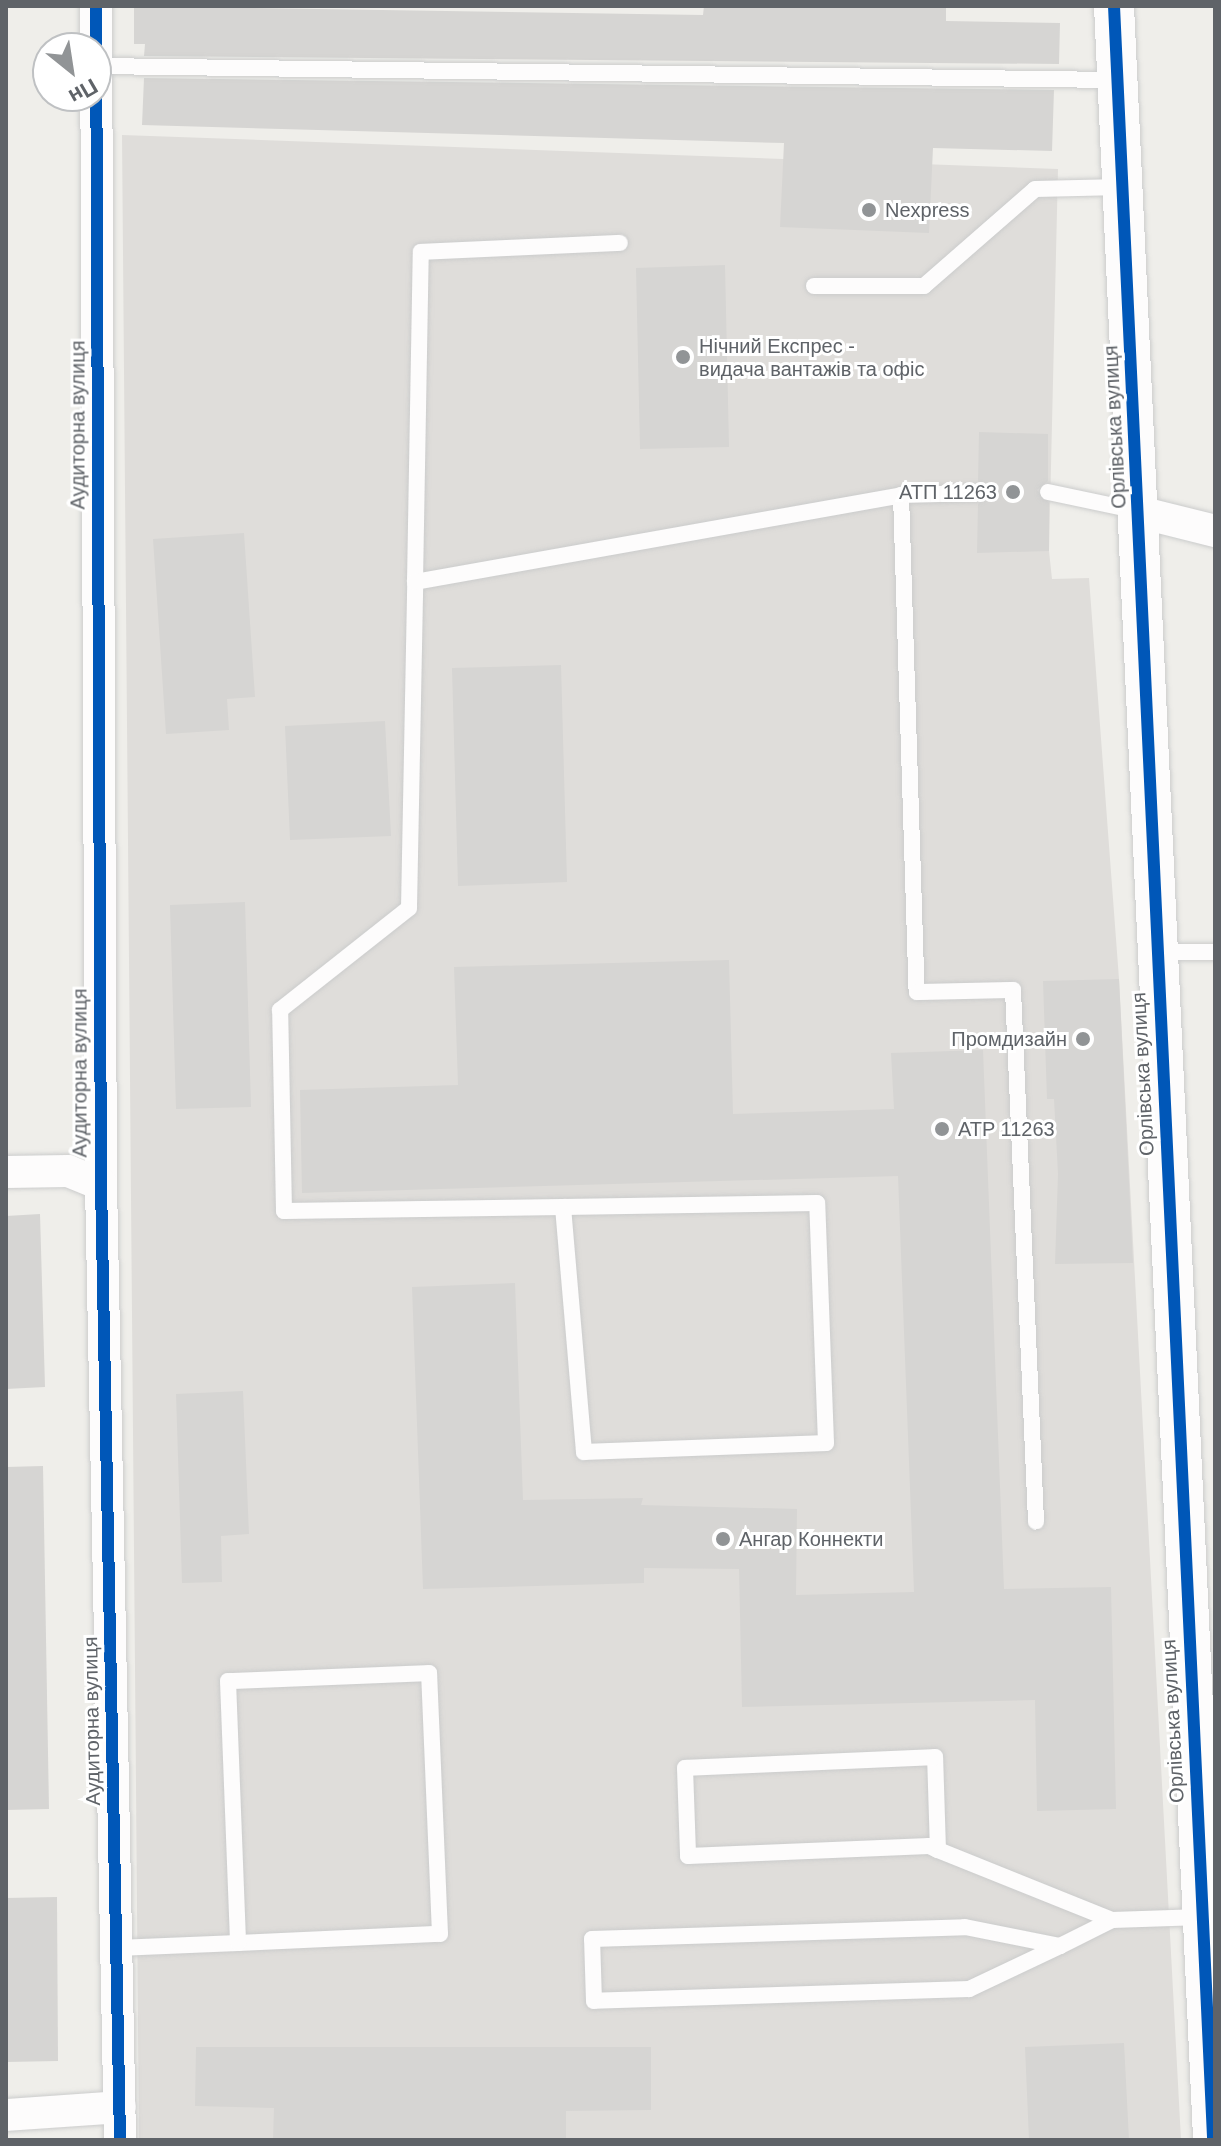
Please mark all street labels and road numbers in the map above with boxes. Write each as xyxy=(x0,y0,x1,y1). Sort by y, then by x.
street label: Аудиторна вулиця xyxy=(66,340,90,510)
street label: Орлівська вулиця xyxy=(1099,345,1131,509)
street label: Аудиторна вулиця xyxy=(68,988,92,1158)
street label: Орлівська вулиця xyxy=(1127,992,1159,1156)
street label: Аудиторна вулиця xyxy=(79,1636,105,1806)
street label: Орлівська вулиця xyxy=(1157,1639,1189,1803)

